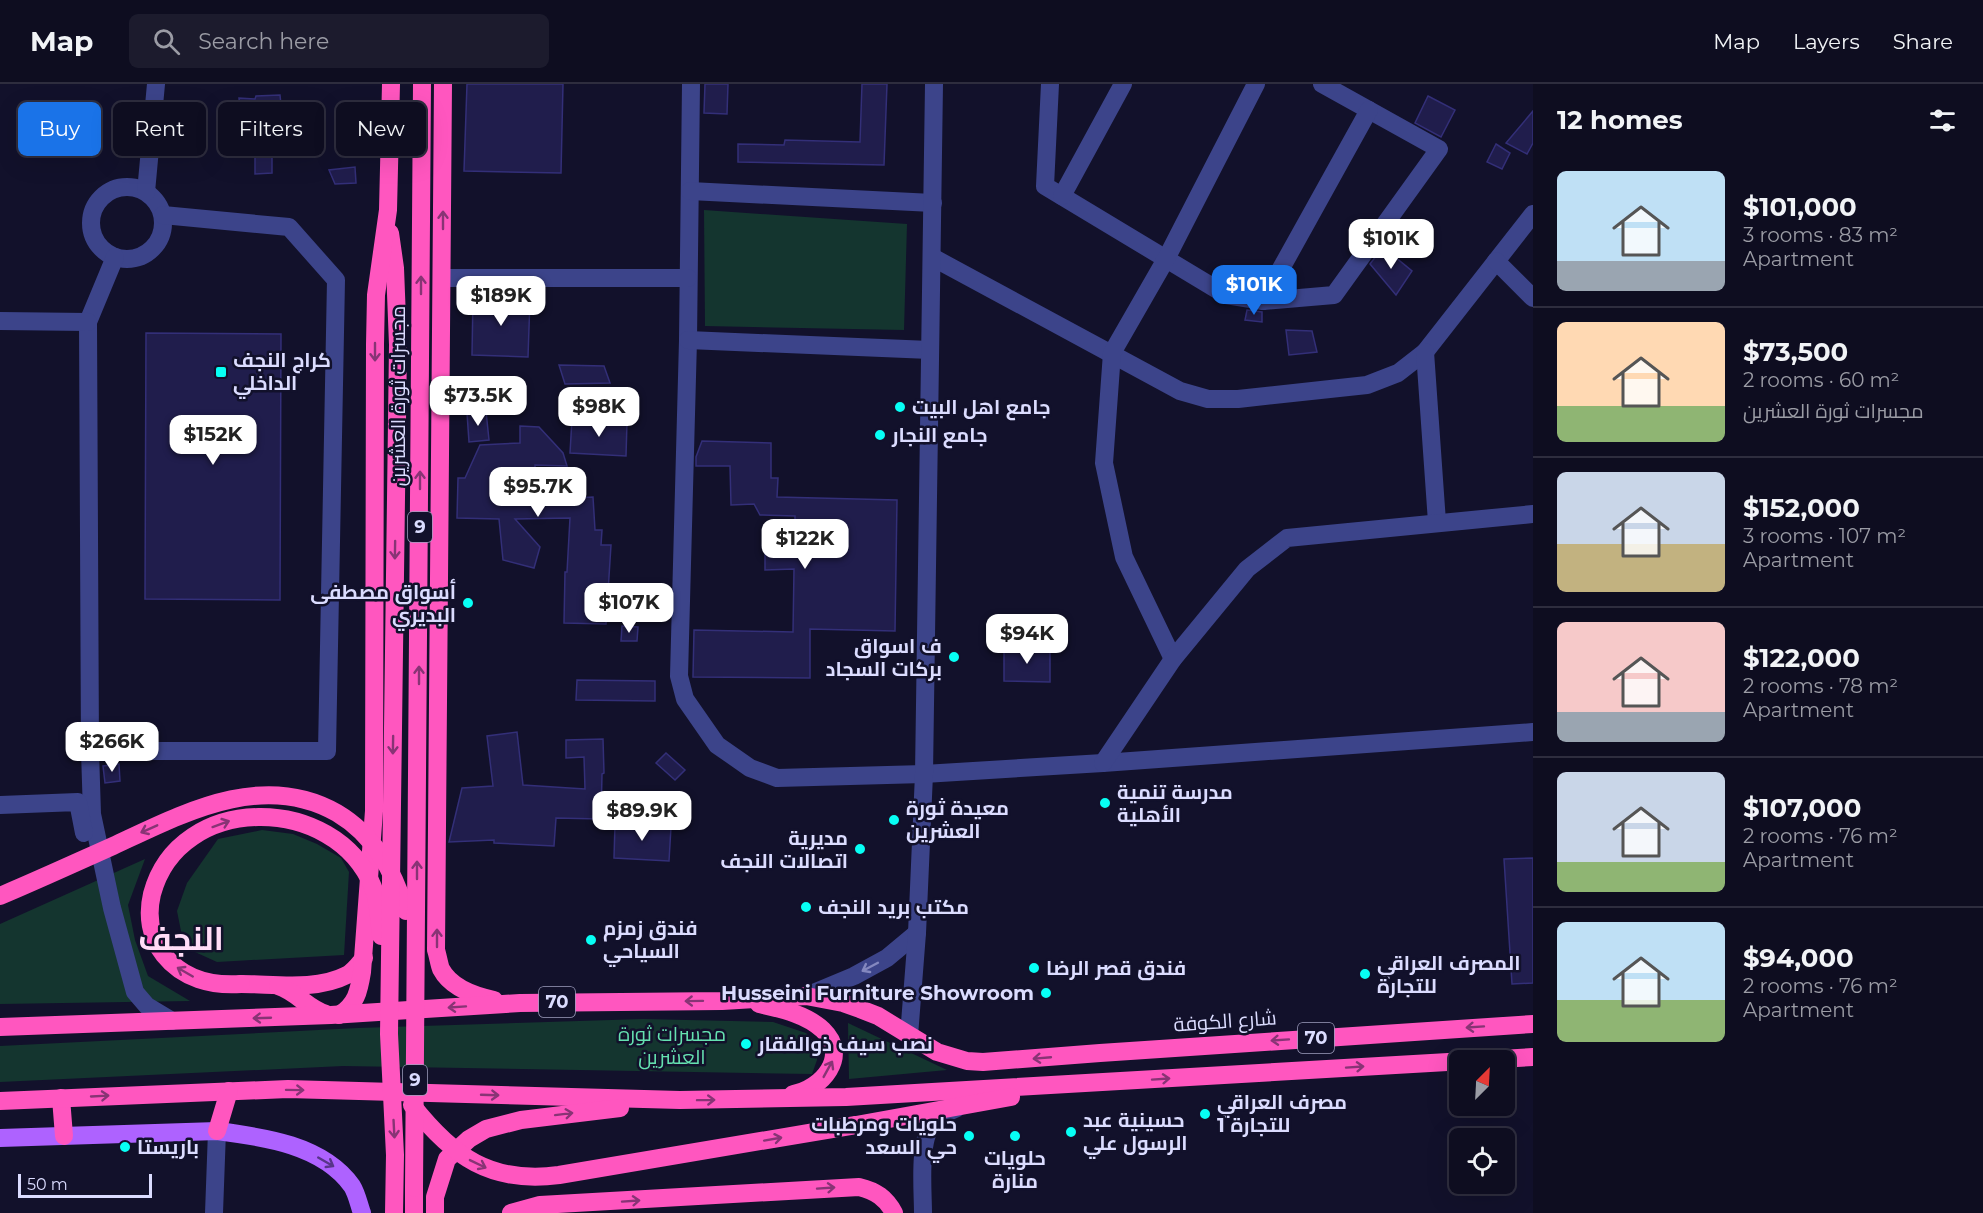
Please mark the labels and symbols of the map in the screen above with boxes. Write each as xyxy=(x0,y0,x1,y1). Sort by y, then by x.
one-way arrow xyxy=(437,210,449,230)
pin: $101K xyxy=(1349,219,1433,270)
pin: $101K xyxy=(1212,265,1296,316)
one-way arrow xyxy=(415,276,427,296)
pin: $189K xyxy=(459,276,543,327)
street label: مجسرات ثورة العشرين xyxy=(386,306,411,486)
one-way arrow xyxy=(369,341,381,361)
place label: كراج النجف الداخلي xyxy=(233,348,331,399)
marker: كراج النجف الداخلي xyxy=(214,365,228,379)
pin: $73.5K xyxy=(429,376,527,427)
pin: $98K xyxy=(563,387,635,438)
place label: جامع اهل البيت xyxy=(912,395,1051,421)
marker: جامع اهل البيت xyxy=(893,400,907,414)
pin: $152K xyxy=(171,415,255,466)
place label: جامع النجار xyxy=(891,423,988,449)
marker: جامع النجار xyxy=(873,428,887,442)
pin: $95.7K xyxy=(489,467,587,518)
one-way arrow xyxy=(414,471,426,491)
road number: 9 xyxy=(408,512,432,542)
pin: $122K xyxy=(763,519,847,570)
one-way arrow xyxy=(389,540,401,560)
place label: أسواق مصطفى البديري xyxy=(310,578,456,631)
pin: $107K xyxy=(587,583,671,634)
marker: أسواق مصطفى البديري xyxy=(461,596,475,610)
pin: $94K xyxy=(991,614,1063,665)
place label: ف اسواق بركات السجاد xyxy=(826,634,942,681)
marker: ف اسواق بركات السجاد xyxy=(947,650,961,664)
one-way arrow xyxy=(413,666,425,686)
pin: $266K xyxy=(70,722,154,773)
one-way arrow xyxy=(387,735,399,755)
place label: مدرسة تنمية الأهلية xyxy=(1117,780,1233,827)
pin: $89.9K xyxy=(593,791,691,842)
place label: معيدة ثورة العشرين xyxy=(906,796,1009,843)
marker: مدرسة تنمية الأهلية xyxy=(1098,796,1112,810)
marker: معيدة ثورة العشرين xyxy=(887,813,901,827)
one-way arrow xyxy=(211,817,230,828)
one-way arrow xyxy=(141,824,159,836)
place label: مديرية اتصالات النجف xyxy=(720,826,848,873)
marker: مديرية اتصالات النجف xyxy=(853,842,867,856)
one-way arrow xyxy=(411,861,423,881)
place label: مكتب بريد النجف xyxy=(818,895,969,919)
marker: مكتب بريد النجف xyxy=(799,900,813,914)
place label: فندق زمزم السياحي xyxy=(603,916,698,967)
district label: النجف xyxy=(138,919,224,958)
one-way arrow xyxy=(431,928,442,948)
marker: فندق زمزم السياحي xyxy=(584,933,598,947)
place label: المصرف العراقي للتجارة xyxy=(1377,951,1520,998)
place label: فندق قصر الرضا xyxy=(1046,956,1186,981)
marker: فندق قصر الرضا xyxy=(1027,961,1041,975)
one-way arrow xyxy=(861,962,879,974)
one-way arrow xyxy=(177,966,194,978)
marker: المصرف العراقي للتجارة xyxy=(1358,967,1372,981)
place label: Husseini Furniture Showroom xyxy=(721,981,1034,1005)
marker: Husseini Furniture Showroom xyxy=(1039,986,1053,1000)
road number: 70 xyxy=(539,987,575,1017)
one-way arrow xyxy=(684,995,704,1007)
one-way arrow xyxy=(447,1002,467,1013)
street label: شارع الكوفة xyxy=(1173,1005,1277,1039)
one-way arrow xyxy=(253,1012,272,1023)
one-way arrow xyxy=(1465,1021,1485,1032)
park label: مجسرات ثورة العشرين xyxy=(618,1022,726,1070)
road number: 70 xyxy=(1298,1023,1334,1053)
place label: نصب سيف ذوالفقار xyxy=(757,1032,933,1056)
one-way arrow xyxy=(1271,1035,1291,1046)
marker: نصب سيف ذوالفقار xyxy=(739,1037,753,1051)
north arrow xyxy=(1449,1050,1515,1116)
one-way arrow xyxy=(1032,1053,1052,1064)
one-way arrow xyxy=(822,1061,834,1078)
one-way arrow xyxy=(1345,1061,1365,1072)
road number: 9 xyxy=(403,1065,427,1095)
one-way arrow xyxy=(1150,1073,1170,1084)
one-way arrow xyxy=(285,1084,305,1095)
one-way arrow xyxy=(480,1089,500,1101)
place label: مصرف العراقي للتجارة 1 xyxy=(1217,1090,1347,1137)
one-way arrow xyxy=(90,1091,110,1102)
one-way arrow xyxy=(696,1094,716,1106)
marker: مصرف العراقي للتجارة 1 xyxy=(1198,1107,1212,1121)
place label: حسينية عبد الرسول علي xyxy=(1083,1108,1187,1159)
one-way arrow xyxy=(553,1109,573,1120)
place label: حلويات ومرطبات حي السعد xyxy=(811,1112,957,1163)
one-way arrow xyxy=(388,1119,399,1139)
marker: حسينية عبد الرسول علي xyxy=(1064,1125,1078,1139)
marker: حلويات ومرطبات حي السعد xyxy=(962,1129,976,1143)
marker: حلويات منارة xyxy=(1008,1129,1022,1143)
one-way arrow xyxy=(762,1133,782,1144)
place label: باريستا xyxy=(137,1135,199,1159)
marker: باريستا xyxy=(118,1140,132,1154)
place label: حلويات منارة xyxy=(984,1146,1046,1193)
one-way arrow xyxy=(317,1156,334,1168)
one-way arrow xyxy=(469,1159,487,1171)
scale bar xyxy=(18,1171,152,1198)
one-way arrow xyxy=(815,1183,835,1194)
one-way arrow xyxy=(621,1195,641,1206)

